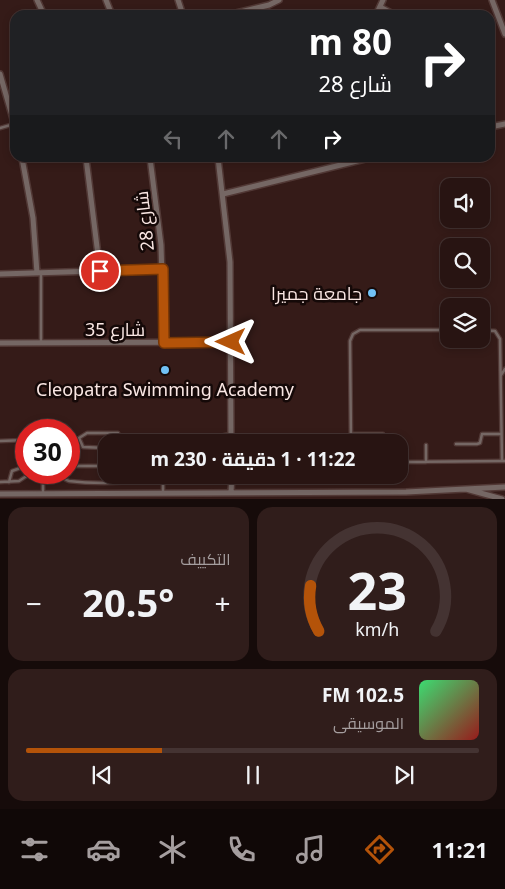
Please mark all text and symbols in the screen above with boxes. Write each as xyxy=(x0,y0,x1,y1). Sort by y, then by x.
text: 80 m xyxy=(309,18,392,65)
icon: right xyxy=(410,30,475,95)
text: شارع 28 xyxy=(318,68,392,98)
icon: left xyxy=(159,125,187,153)
icon: ahead xyxy=(212,125,240,153)
icon: ahead xyxy=(265,125,293,153)
icon: right xyxy=(318,125,346,153)
map controls xyxy=(440,178,490,348)
button: sound xyxy=(440,178,490,228)
street label: شارع 28 xyxy=(129,190,160,252)
button: search xyxy=(440,238,490,288)
pin xyxy=(79,250,121,292)
icon: arrive xyxy=(86,257,114,285)
place label: جامعة جميرا xyxy=(271,281,362,305)
marker: جامعة جميرا xyxy=(366,287,378,299)
button: layers xyxy=(440,298,490,348)
position arrow xyxy=(204,315,256,367)
street label: شارع 35 xyxy=(85,317,145,342)
marker: Cleopatra Swimming Academy xyxy=(159,364,171,376)
place label: Cleopatra Swimming Academy xyxy=(36,377,295,401)
speed limit sign: 30 xyxy=(15,419,80,484)
text: 11:22 · 1 دقيقة · 230 m xyxy=(151,446,355,472)
text: التكييف xyxy=(180,548,231,570)
text: 23 xyxy=(347,554,407,625)
text: 20.5° xyxy=(82,576,174,628)
text: − xyxy=(26,584,42,622)
text: + xyxy=(214,584,231,622)
text: km/h xyxy=(355,617,399,641)
text: 102.5 FM xyxy=(322,682,404,708)
text: الموسيقى xyxy=(333,712,404,734)
icon: previous xyxy=(88,761,116,789)
icon: pause xyxy=(239,761,267,789)
icon: next xyxy=(390,761,418,789)
icon: filters xyxy=(17,832,52,867)
icon: car xyxy=(86,832,121,867)
icon: climate xyxy=(155,832,190,867)
icon: phone xyxy=(224,832,259,867)
icon: music xyxy=(293,832,328,867)
icon: directions xyxy=(362,832,397,867)
text: 11:21 xyxy=(431,834,488,864)

